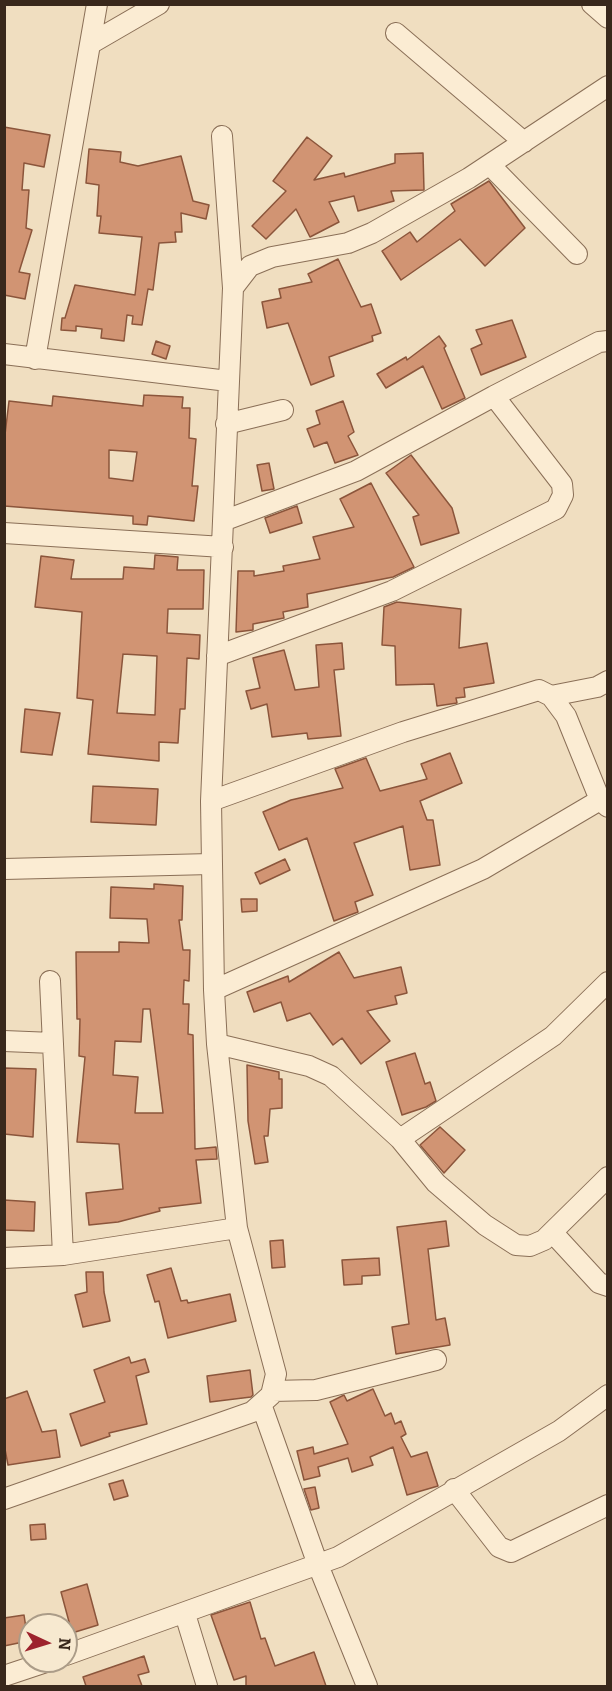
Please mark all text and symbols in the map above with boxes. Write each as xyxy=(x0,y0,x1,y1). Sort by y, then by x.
north arrow xyxy=(18,1613,78,1673)
text: N xyxy=(55,1637,74,1651)

